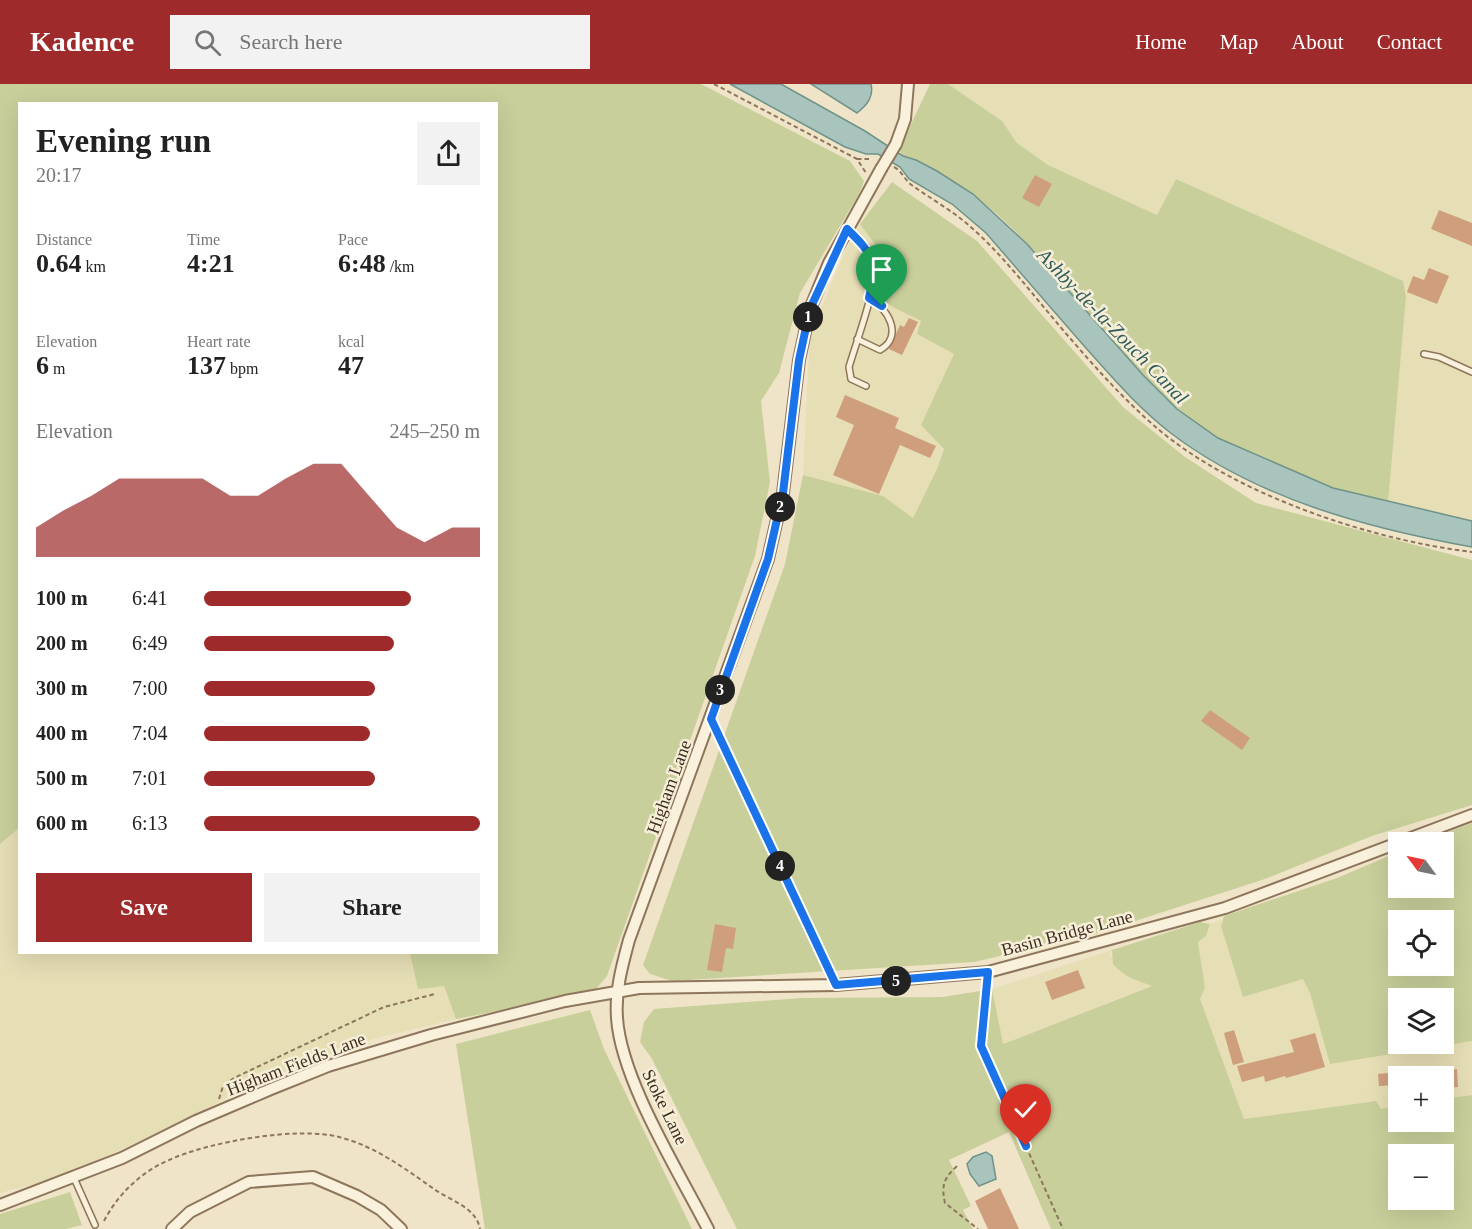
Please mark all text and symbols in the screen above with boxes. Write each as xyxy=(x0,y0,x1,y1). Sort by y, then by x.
search box xyxy=(170,15,590,69)
text: Kadence xyxy=(30,26,134,57)
icon: search xyxy=(191,26,224,59)
text: Search here xyxy=(239,29,342,54)
text: Home xyxy=(1135,30,1187,54)
text: Map xyxy=(1220,30,1258,54)
text: About xyxy=(1291,30,1344,54)
text: Contact xyxy=(1377,30,1442,54)
button: share xyxy=(417,122,480,185)
text: Evening run xyxy=(36,123,211,159)
text: 20:17 xyxy=(36,164,82,186)
text: Distance xyxy=(36,231,92,248)
text: Time xyxy=(187,231,220,248)
text: Pace xyxy=(338,231,368,248)
water label: Ashby-de-la-Zouch Canal xyxy=(1031,242,1193,409)
pin xyxy=(856,244,907,306)
text: 0.64 xyxy=(36,249,82,278)
text: 4:21 xyxy=(187,249,235,278)
text: 6:48 xyxy=(338,249,386,278)
icon: arrive xyxy=(865,253,898,286)
text: km xyxy=(82,258,106,275)
text: /km xyxy=(386,258,415,275)
pin: 1 xyxy=(793,302,823,332)
text: 1 xyxy=(804,308,812,325)
text: Elevation xyxy=(36,333,97,350)
text: Heart rate xyxy=(187,333,251,350)
text: kcal xyxy=(338,333,365,350)
text: 6 xyxy=(36,351,49,380)
text: 137 xyxy=(187,351,226,380)
text: 47 xyxy=(338,351,364,380)
text: m xyxy=(49,360,65,377)
text: bpm xyxy=(226,360,258,377)
text: Elevation xyxy=(36,420,113,442)
text: 245–250 m xyxy=(389,420,480,442)
pin: 2 xyxy=(765,492,795,522)
text: 2 xyxy=(776,498,784,515)
text: 100 m xyxy=(36,587,88,609)
text: 6:41 xyxy=(132,587,168,609)
text: 200 m xyxy=(36,632,88,654)
text: 6:49 xyxy=(132,632,168,654)
pin: 3 xyxy=(705,675,735,705)
text: 300 m xyxy=(36,677,88,699)
text: 7:00 xyxy=(132,677,168,699)
text: 3 xyxy=(716,681,724,698)
text: 400 m xyxy=(36,722,88,744)
text: 7:04 xyxy=(132,722,168,744)
street label: Higham Lane xyxy=(643,737,695,837)
text: 500 m xyxy=(36,767,88,789)
text: 7:01 xyxy=(132,767,168,789)
text: 600 m xyxy=(36,812,88,834)
text: 6:13 xyxy=(132,812,168,834)
north arrow xyxy=(1388,832,1454,898)
map controls xyxy=(1388,832,1454,1210)
pin: 4 xyxy=(765,851,795,881)
text: 4 xyxy=(776,857,784,874)
button: Save xyxy=(36,873,252,942)
button: Share xyxy=(264,873,480,942)
street label: Basin Bridge Lane xyxy=(999,906,1135,960)
button: locate xyxy=(1388,910,1454,976)
pin: 5 xyxy=(881,966,911,996)
text: 5 xyxy=(892,972,900,989)
button: layers xyxy=(1388,988,1454,1054)
street label: Higham Fields Lane xyxy=(224,1028,368,1100)
street label: Stoke Lane xyxy=(638,1066,692,1148)
button: + xyxy=(1388,1066,1454,1132)
pin xyxy=(1000,1084,1051,1146)
icon: check xyxy=(1009,1093,1042,1126)
button: − xyxy=(1388,1144,1454,1210)

